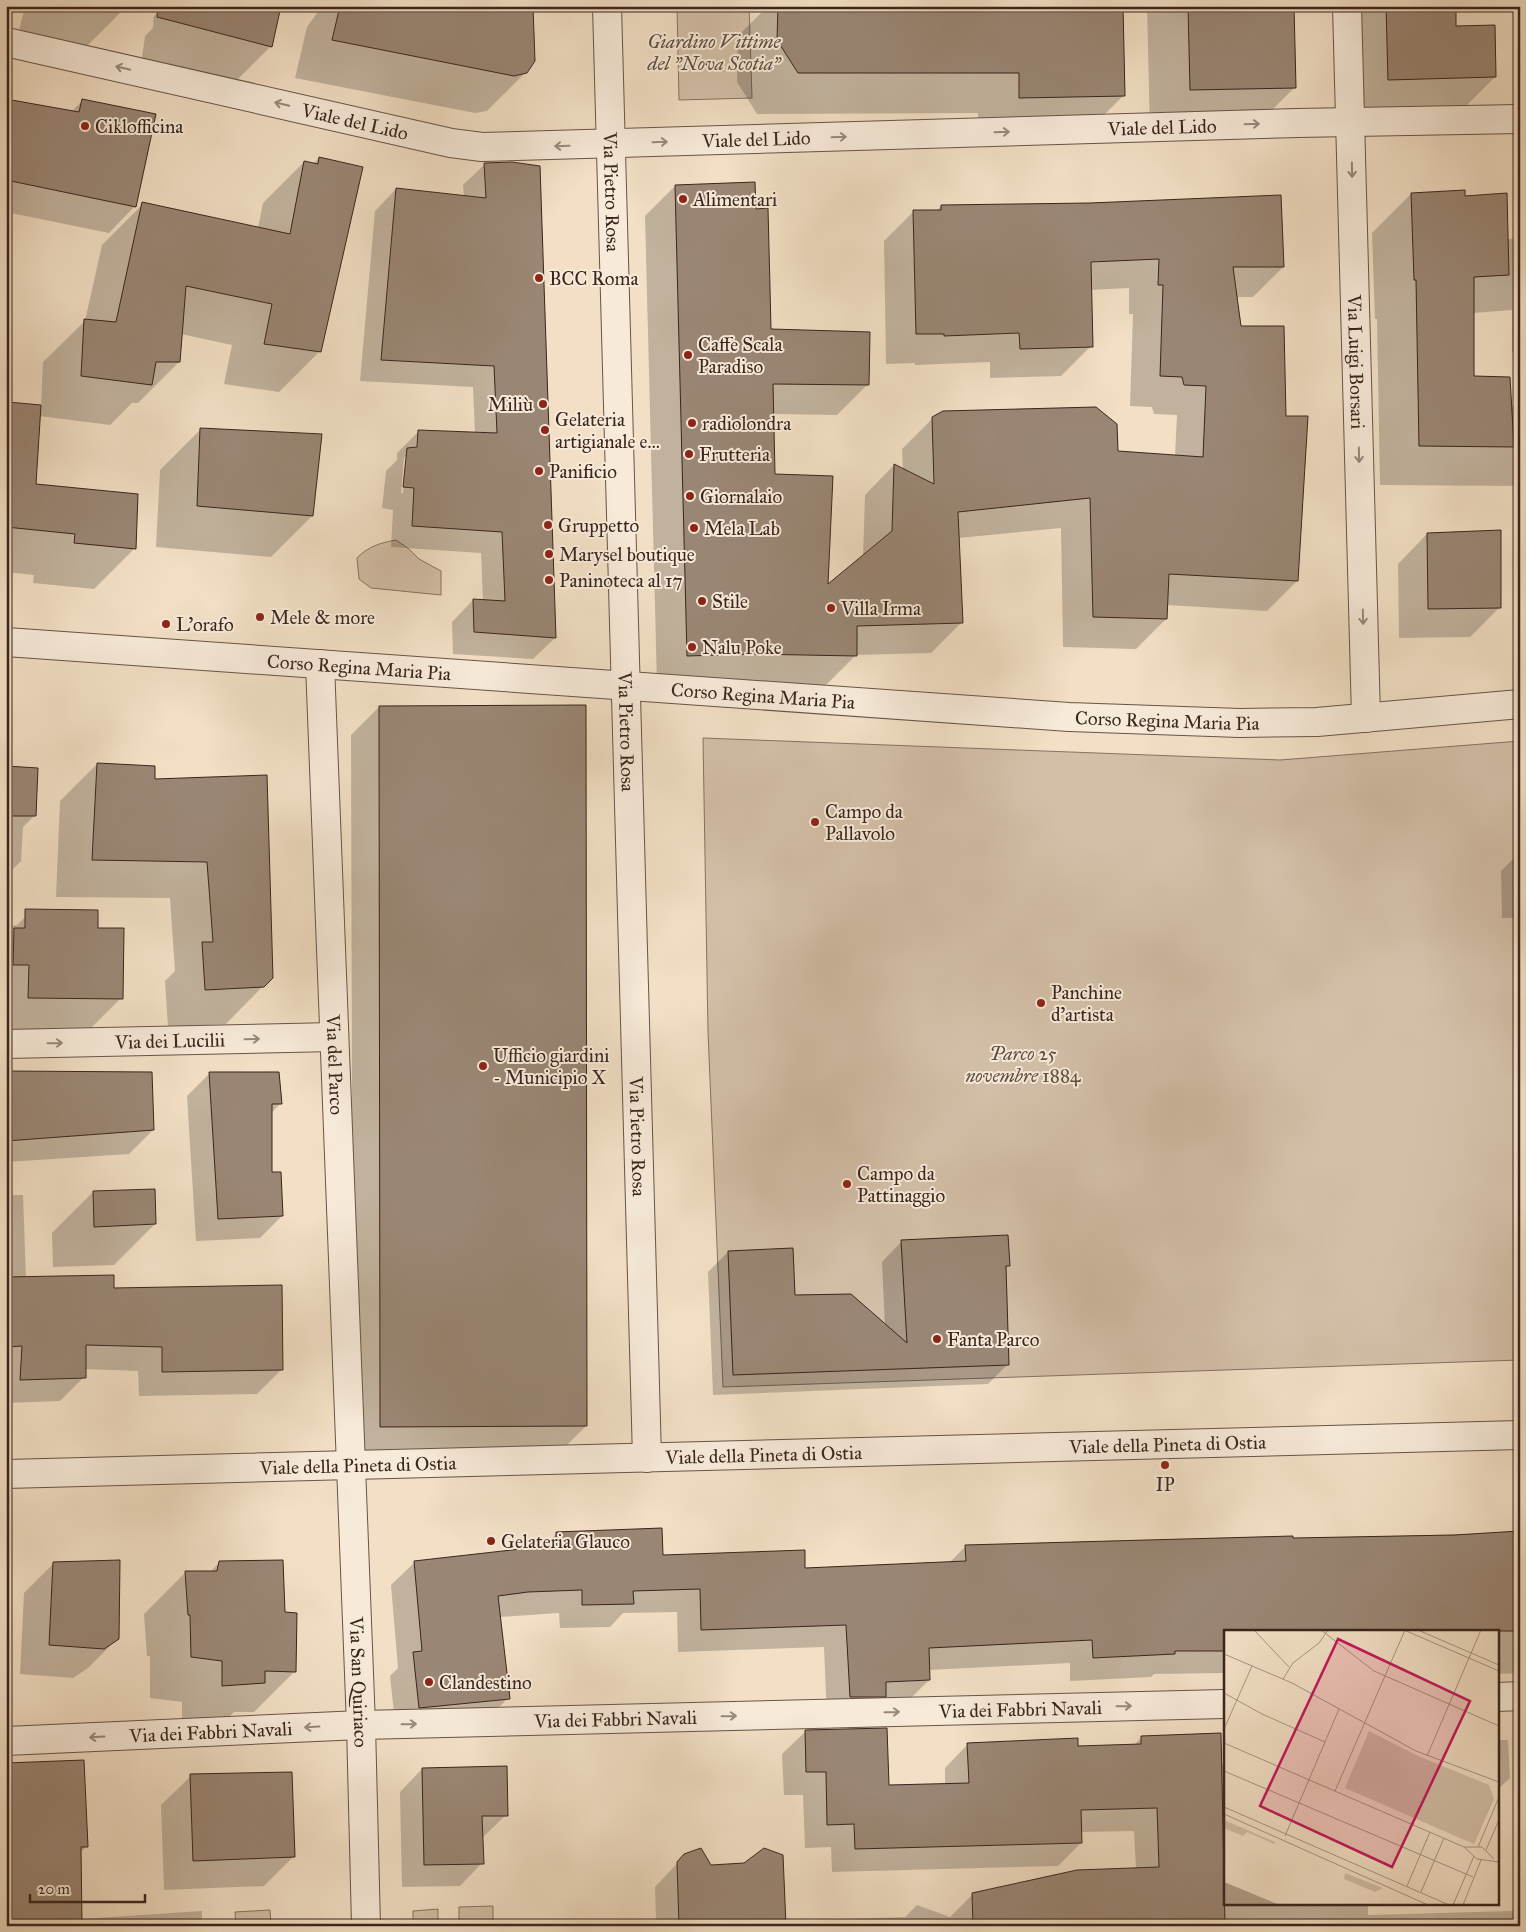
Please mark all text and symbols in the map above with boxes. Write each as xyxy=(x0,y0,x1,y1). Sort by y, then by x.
park label: Giardino Vittime del "Nova Scotia" xyxy=(647,30,782,75)
one-way arrow xyxy=(116,63,132,73)
street label: Viale del Lido xyxy=(299,98,411,145)
one-way arrow xyxy=(274,99,290,108)
street label: Viale del Lido xyxy=(1106,114,1217,140)
place label: Ciklofficina xyxy=(95,115,184,138)
one-way arrow xyxy=(1243,119,1259,129)
marker: Ciklofficina xyxy=(79,120,91,132)
street label: Viale del Lido xyxy=(701,126,811,152)
one-way arrow xyxy=(994,127,1010,136)
street label: Via Pietro Rosa xyxy=(599,131,625,253)
one-way arrow xyxy=(831,132,847,141)
one-way arrow xyxy=(651,138,667,147)
one-way arrow xyxy=(554,141,570,150)
one-way arrow xyxy=(1348,162,1357,178)
place label: Alimentari xyxy=(692,188,777,211)
marker: Alimentari xyxy=(677,193,689,205)
place label: BCC Roma xyxy=(549,267,639,290)
marker: BCC Roma xyxy=(533,272,545,284)
street label: Via Luigi Borsari xyxy=(1343,293,1370,430)
place label: Caffe Scala Paradiso xyxy=(698,333,783,378)
marker: Caffe Scala Paradiso xyxy=(682,349,694,361)
place label: Miliù xyxy=(488,393,533,416)
marker: Miliù xyxy=(537,398,549,410)
place label: Gelateria artigianale e… xyxy=(555,408,660,454)
place label: radiolondra xyxy=(702,412,792,435)
marker: radiolondra xyxy=(686,417,698,429)
marker: Gelateria artigianale e… xyxy=(539,424,551,436)
place label: Frutteria xyxy=(699,443,771,466)
one-way arrow xyxy=(1355,447,1364,463)
marker: Frutteria xyxy=(683,448,695,460)
place label: Panificio xyxy=(549,460,617,483)
marker: Panificio xyxy=(533,465,545,477)
place label: Giornalaio xyxy=(700,485,782,508)
marker: Giornalaio xyxy=(684,490,696,502)
place label: Gruppetto xyxy=(558,514,640,537)
place label: Mela Lab xyxy=(704,517,780,540)
marker: Gruppetto xyxy=(542,519,554,531)
marker: Mela Lab xyxy=(688,522,700,534)
place label: Marysel boutique xyxy=(559,543,695,567)
marker: Marysel boutique xyxy=(543,548,555,560)
place label: Paninoteca al 17 xyxy=(559,569,683,592)
marker: Paninoteca al 17 xyxy=(543,574,555,586)
place label: Stile xyxy=(712,590,748,613)
marker: Stile xyxy=(696,595,708,607)
place label: Villa Irma xyxy=(840,597,922,620)
marker: Villa Irma xyxy=(825,602,837,614)
place label: Mele & more xyxy=(270,606,375,629)
one-way arrow xyxy=(1359,609,1368,625)
marker: Mele & more xyxy=(254,611,266,623)
place label: L'orafo xyxy=(176,613,234,636)
marker: L'orafo xyxy=(160,618,172,630)
place label: Nalu Poke xyxy=(702,636,782,659)
marker: Nalu Poke xyxy=(686,641,698,653)
street label: Corso Regina Maria Pia xyxy=(266,649,453,685)
street label: Via Pietro Rosa xyxy=(614,670,640,793)
street label: Corso Regina Maria Pia xyxy=(670,677,857,713)
street label: Corso Regina Maria Pia xyxy=(1075,706,1261,735)
place label: Campo da Pallavolo xyxy=(825,800,904,845)
marker: Campo da Pallavolo xyxy=(809,816,821,828)
place label: Panchine d'artista xyxy=(1051,981,1122,1026)
marker: Panchine d'artista xyxy=(1035,997,1047,1009)
street label: Via del Parco xyxy=(322,1013,349,1116)
street label: Via dei Lucilii xyxy=(114,1028,225,1053)
one-way arrow xyxy=(244,1034,260,1043)
one-way arrow xyxy=(46,1038,63,1048)
park label: Parco 25 novembre 1884 xyxy=(965,1042,1081,1087)
place label: Ufficio giardini - Municipio X xyxy=(493,1044,609,1089)
marker: Ufficio giardini - Municipio X xyxy=(477,1060,489,1072)
street label: Via Pietro Rosa xyxy=(625,1075,651,1198)
place label: Campo da Pattinaggio xyxy=(857,1162,945,1208)
marker: Campo da Pattinaggio xyxy=(841,1178,853,1190)
place label: Fanta Parco xyxy=(947,1328,1040,1351)
marker: Fanta Parco xyxy=(931,1333,943,1345)
street label: Viale della Pineta di Ostia xyxy=(1068,1430,1267,1458)
street label: Viale della Pineta di Ostia xyxy=(664,1440,863,1469)
street label: Viale della Pineta di Ostia xyxy=(258,1451,458,1479)
marker: IP xyxy=(1159,1459,1171,1471)
place label: IP xyxy=(1155,1473,1175,1496)
place label: Gelateria Glauco xyxy=(501,1530,630,1553)
marker: Gelateria Glauco xyxy=(485,1535,497,1547)
street label: Via San Quiriaco xyxy=(345,1615,373,1748)
inset map xyxy=(1224,1630,1498,1904)
place label: Clandestino xyxy=(439,1671,532,1694)
marker: Clandestino xyxy=(423,1676,435,1688)
street label: Via dei Fabbri Navali xyxy=(938,1695,1102,1722)
one-way arrow xyxy=(1116,1701,1132,1711)
street label: Via dei Fabbri Navali xyxy=(533,1705,697,1732)
one-way arrow xyxy=(884,1707,900,1717)
one-way arrow xyxy=(721,1711,737,1721)
street label: Via dei Fabbri Navali xyxy=(128,1717,293,1747)
one-way arrow xyxy=(401,1719,417,1729)
one-way arrow xyxy=(304,1723,320,1732)
one-way arrow xyxy=(89,1732,105,1741)
scale bar xyxy=(30,1872,145,1904)
text: 20 m xyxy=(38,1880,70,1898)

